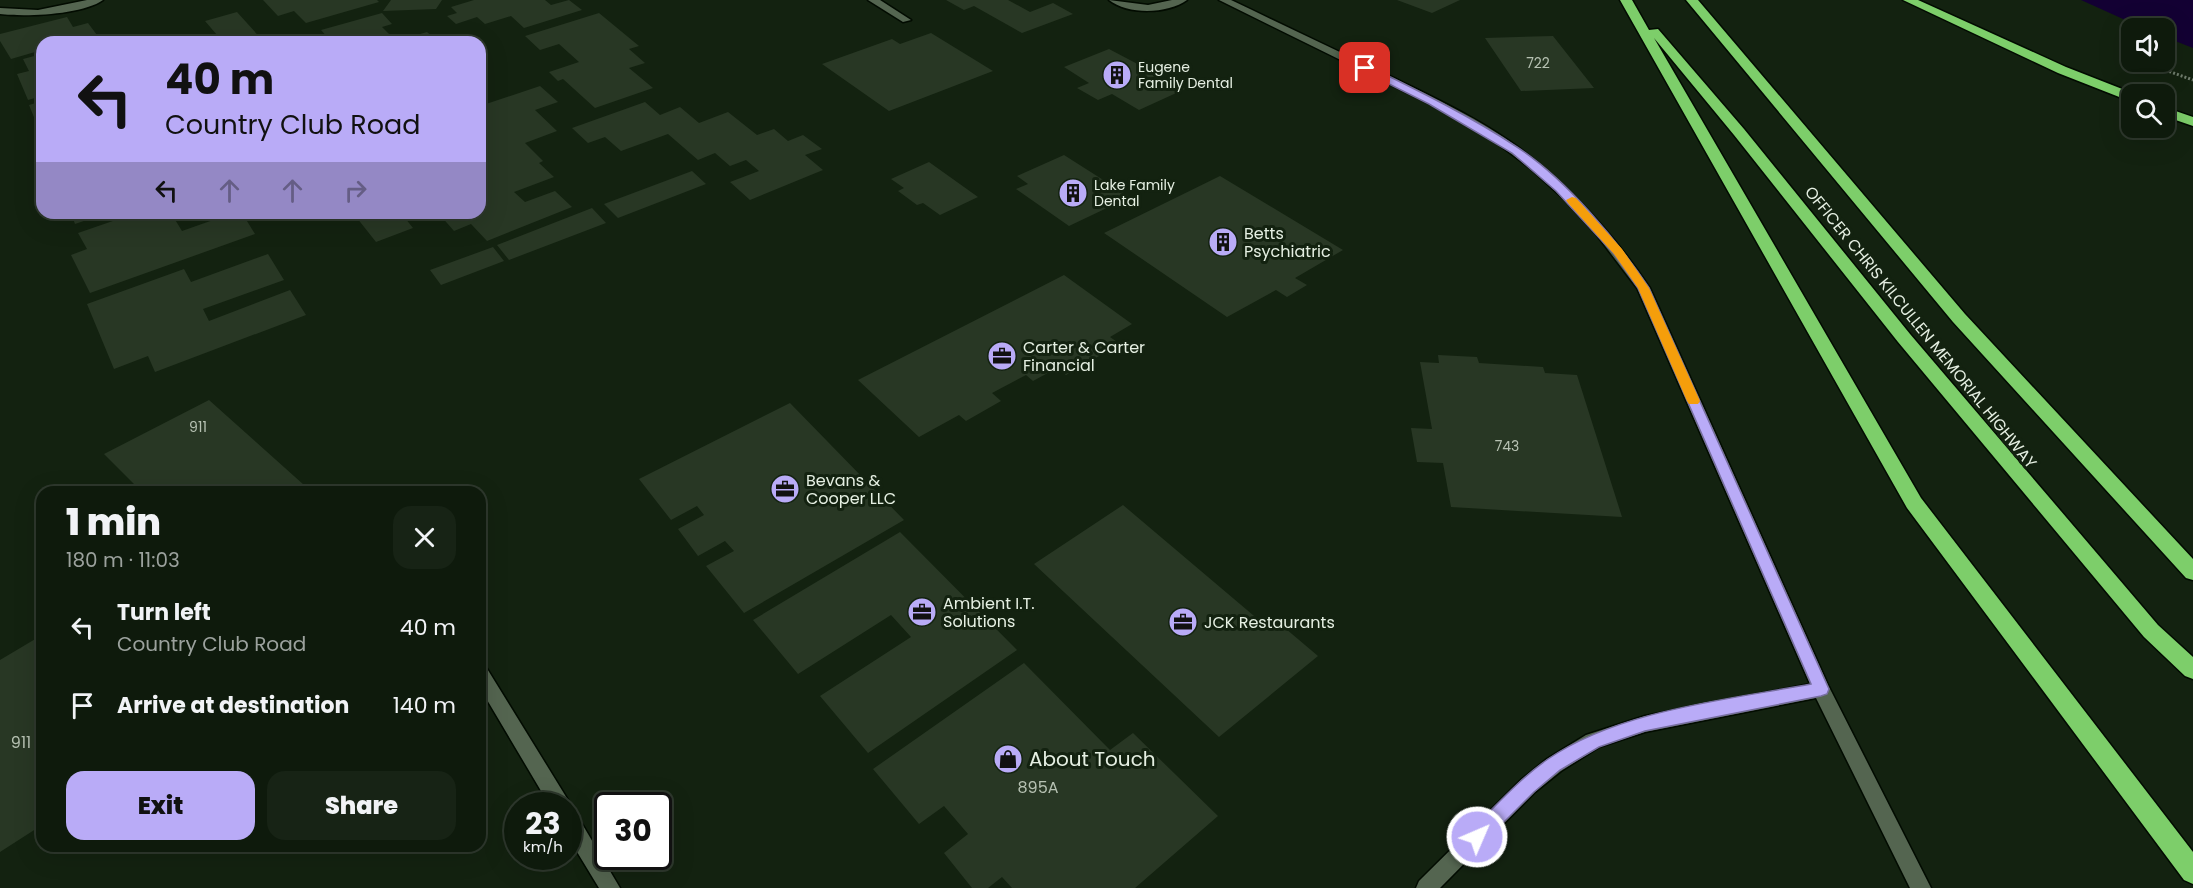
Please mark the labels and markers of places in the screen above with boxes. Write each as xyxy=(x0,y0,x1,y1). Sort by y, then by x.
pin xyxy=(1339,42,1390,93)
place label: Eugene Family Dental xyxy=(1138,57,1233,93)
building icon: Eugene Family Dental xyxy=(1101,59,1133,91)
place label: Lake Family Dental xyxy=(1094,175,1175,211)
building icon: Lake Family Dental xyxy=(1057,177,1089,209)
place label: Betts Psychiatric xyxy=(1244,222,1331,263)
building icon: Betts Psychiatric xyxy=(1207,226,1239,258)
place label: Carter & Carter Financial xyxy=(1023,336,1145,377)
office icon: Carter & Carter Financial xyxy=(986,340,1018,372)
place label: Bevans & Cooper LLC xyxy=(806,469,896,510)
office icon: Bevans & Cooper LLC xyxy=(769,473,801,505)
place label: Ambient I.T. Solutions xyxy=(943,592,1035,633)
office icon: Ambient I.T. Solutions xyxy=(906,596,938,628)
office icon: JCK Restaurants xyxy=(1167,606,1199,638)
place label: JCK Restaurants xyxy=(1204,611,1335,634)
shop icon: About Touch xyxy=(992,743,1024,775)
place label: About Touch xyxy=(1029,745,1156,773)

